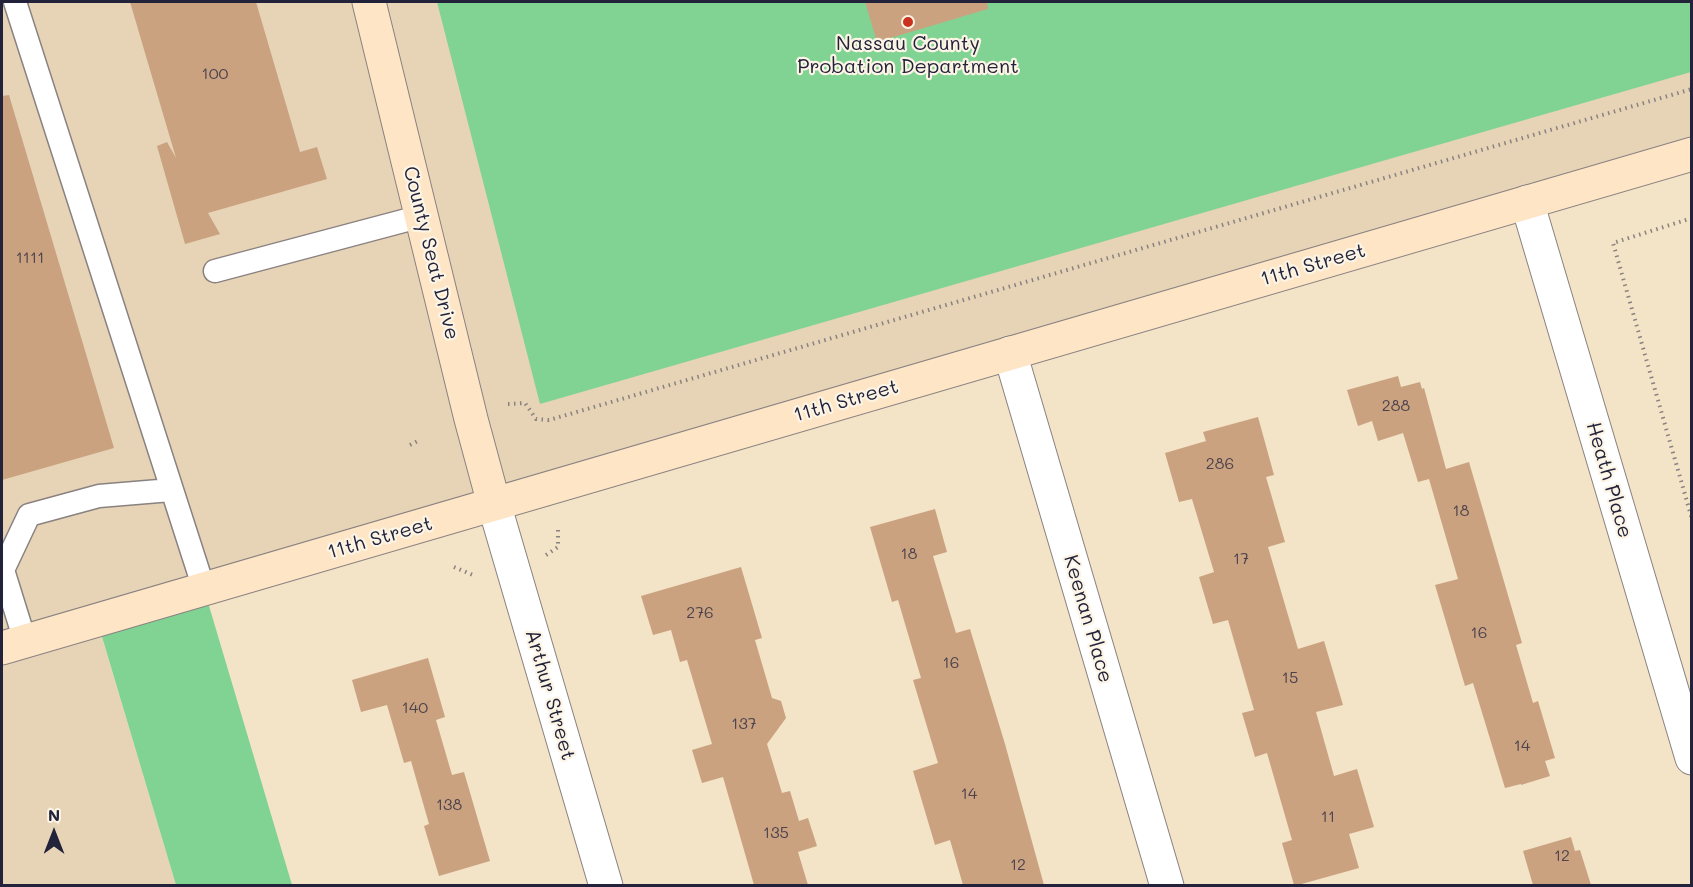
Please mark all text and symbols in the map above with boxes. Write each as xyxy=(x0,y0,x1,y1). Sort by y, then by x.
marker: Nassau County Probation Department xyxy=(901,15,915,29)
place label: Nassau County Probation Department xyxy=(797,32,1019,79)
house number: 100 xyxy=(202,64,228,84)
street label: County Seat Drive xyxy=(398,164,464,342)
street label: 11th Street xyxy=(1258,239,1368,291)
house number: 1111 xyxy=(16,248,44,268)
street label: 11th Street xyxy=(791,375,901,427)
house number: 288 xyxy=(1382,396,1410,416)
street label: Heath Place xyxy=(1581,419,1637,541)
house number: 286 xyxy=(1206,454,1234,474)
house number: 18 xyxy=(1453,501,1469,521)
street label: 11th Street xyxy=(325,512,435,564)
house number: 18 xyxy=(901,544,917,564)
house number: 17 xyxy=(1233,549,1249,569)
street label: Keenan Place xyxy=(1058,552,1118,686)
house number: 276 xyxy=(686,603,714,623)
house number: 16 xyxy=(1471,623,1487,643)
street label: Arthur Street xyxy=(520,627,580,763)
house number: 16 xyxy=(943,653,959,673)
house number: 15 xyxy=(1282,668,1298,688)
house number: 140 xyxy=(402,698,428,718)
house number: 137 xyxy=(731,714,757,734)
house number: 14 xyxy=(1514,736,1530,756)
house number: 14 xyxy=(961,784,977,804)
house number: 138 xyxy=(436,795,462,815)
north arrow xyxy=(24,803,84,863)
text: N xyxy=(48,804,60,825)
house number: 11 xyxy=(1321,807,1335,827)
house number: 135 xyxy=(763,823,789,843)
house number: 12 xyxy=(1554,846,1570,866)
house number: 12 xyxy=(1010,855,1026,875)

